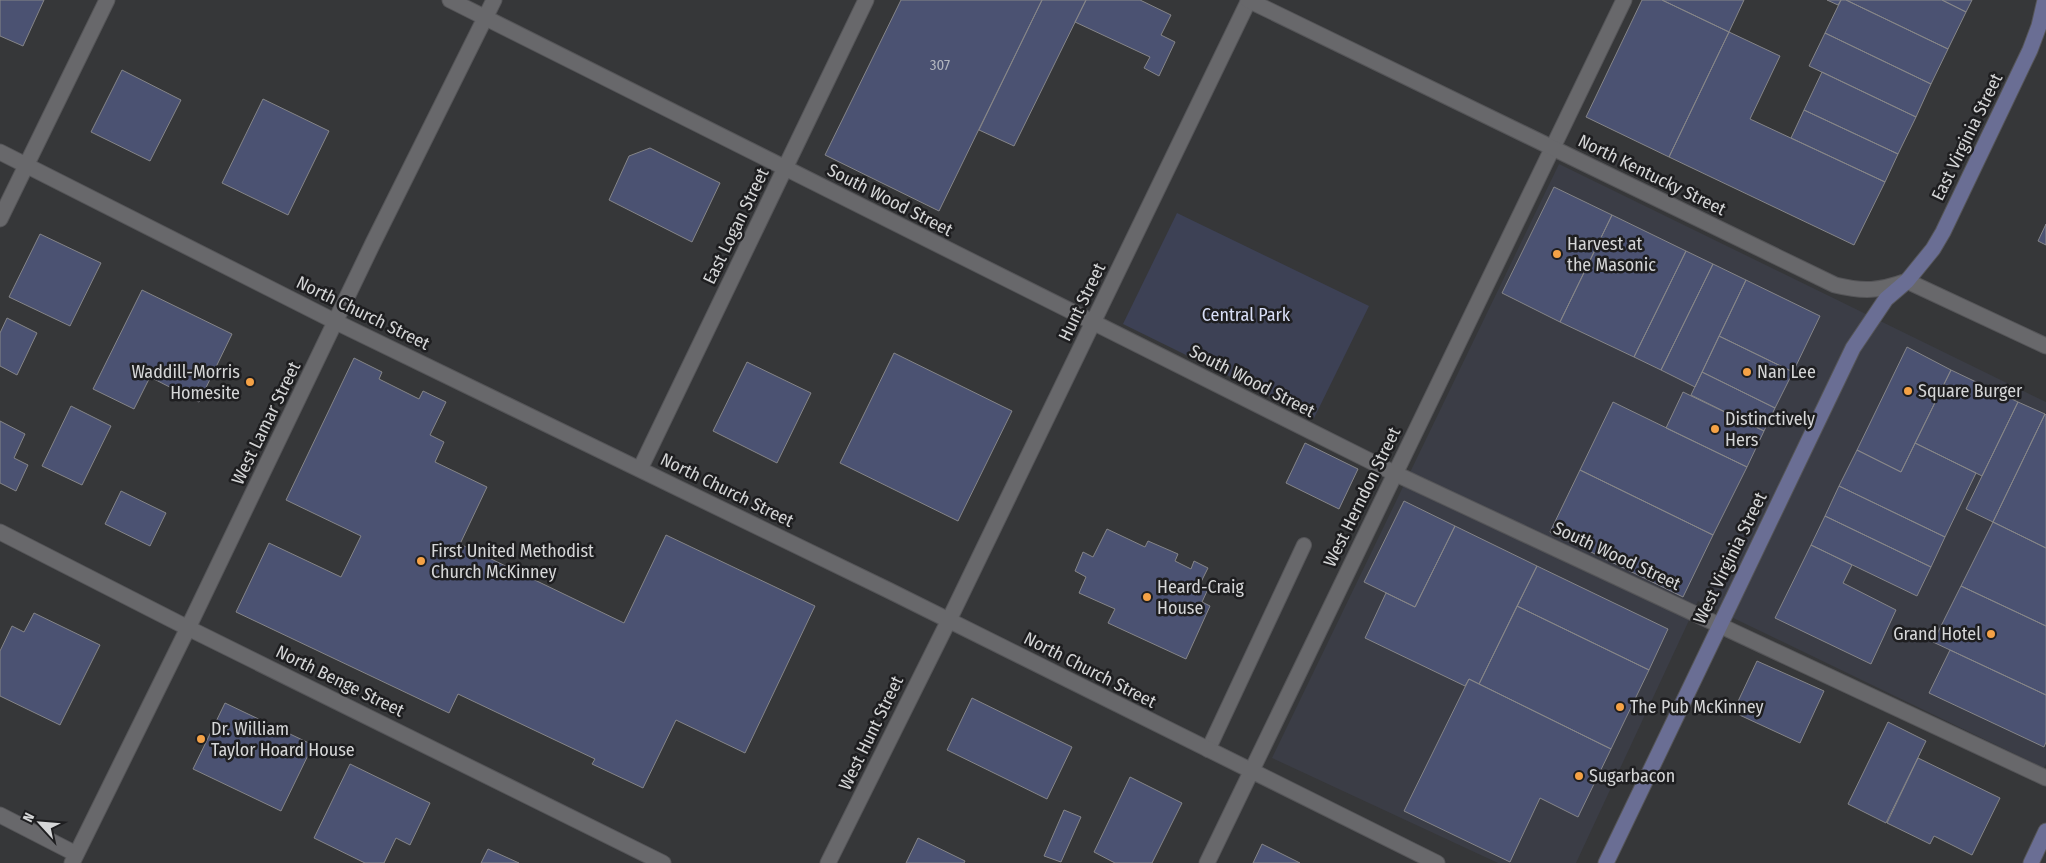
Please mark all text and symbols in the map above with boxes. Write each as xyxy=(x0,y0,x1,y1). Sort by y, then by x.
house number: 307 xyxy=(930,56,950,74)
street label: East Virginia Street xyxy=(1927,70,2007,204)
street label: North Kentucky Street xyxy=(1574,130,1730,220)
street label: South Wood Street xyxy=(824,159,956,241)
street label: East Logan Street xyxy=(698,164,774,288)
place label: Harvest at the Masonic xyxy=(1567,233,1656,276)
marker: Harvest at the Masonic xyxy=(1551,248,1563,260)
street label: Hunt Street xyxy=(1054,259,1110,345)
street label: North Church Street xyxy=(293,271,433,355)
park label: Central Park xyxy=(1202,304,1291,326)
street label: South Wood Street xyxy=(1186,340,1318,422)
street label: West Lamar Street xyxy=(227,358,305,488)
place label: Waddill-Morris Homesite xyxy=(131,361,240,404)
place label: Nan Lee xyxy=(1757,361,1816,383)
marker: Nan Lee xyxy=(1741,366,1753,378)
marker: Waddill-Morris Homesite xyxy=(244,376,256,388)
place label: Square Burger xyxy=(1918,380,2023,402)
marker: Square Burger xyxy=(1902,385,1914,397)
place label: Distinctively Hers xyxy=(1725,408,1815,451)
street label: West Herndon Street xyxy=(1319,423,1405,570)
marker: Distinctively Hers xyxy=(1709,423,1721,435)
street label: North Church Street xyxy=(657,448,797,532)
street label: West Virginia Street xyxy=(1689,488,1772,628)
street label: South Wood Street xyxy=(1550,517,1684,595)
place label: First United Methodist Church McKinney xyxy=(431,540,594,583)
marker: First United Methodist Church McKinney xyxy=(415,555,427,567)
place label: Heard-Craig House xyxy=(1157,576,1244,619)
marker: Heard-Craig House xyxy=(1141,591,1153,603)
place label: Grand Hotel xyxy=(1893,623,1981,645)
street label: North Church Street xyxy=(1020,627,1160,713)
marker: Grand Hotel xyxy=(1985,628,1997,640)
street label: North Benge Street xyxy=(272,640,408,722)
street label: West Hunt Street xyxy=(834,672,908,794)
place label: The Pub McKinney xyxy=(1630,696,1764,718)
marker: The Pub McKinney xyxy=(1614,701,1626,713)
place label: Dr. William Taylor Hoard House xyxy=(211,718,355,761)
marker: Dr. William Taylor Hoard House xyxy=(195,733,207,745)
place label: Sugarbacon xyxy=(1589,765,1675,787)
marker: Sugarbacon xyxy=(1573,770,1585,782)
north arrow xyxy=(15,798,65,848)
text: N xyxy=(19,810,38,825)

